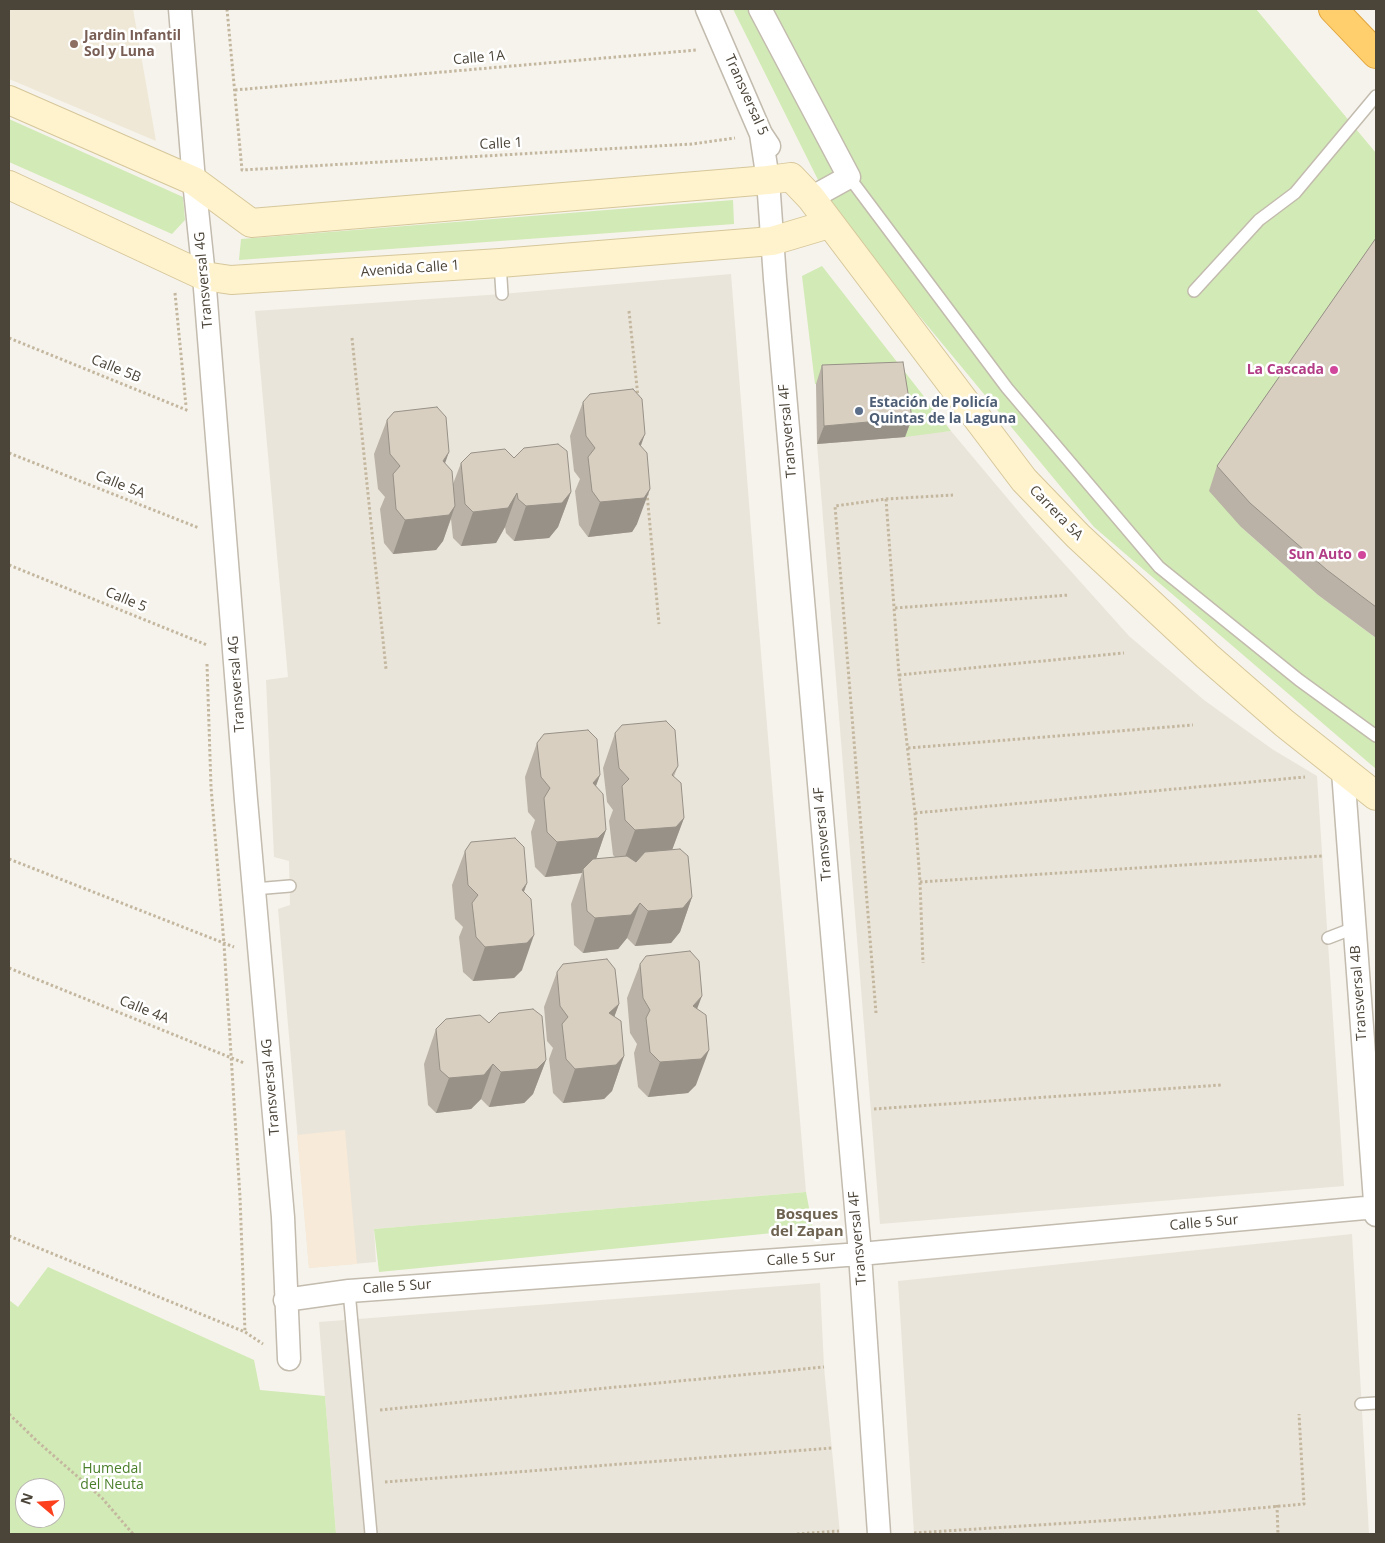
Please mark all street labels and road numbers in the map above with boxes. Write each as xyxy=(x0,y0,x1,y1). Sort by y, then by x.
street label: Calle 1A xyxy=(452,47,506,69)
street label: Transversal 5 xyxy=(721,52,771,138)
street label: Calle 1 xyxy=(479,134,523,154)
street label: Transversal 4G xyxy=(191,231,217,329)
street label: Avenida Calle 1 xyxy=(360,257,460,281)
street label: Calle 5B xyxy=(89,351,143,387)
street label: Transversal 4F xyxy=(776,383,800,479)
street label: Calle 5A xyxy=(93,467,147,503)
street label: Carrera 5A xyxy=(1026,482,1086,544)
street label: Calle 5 xyxy=(103,584,149,616)
street label: Transversal 4G xyxy=(225,635,249,733)
street label: Transversal 4F xyxy=(811,786,835,882)
street label: Transversal 4B xyxy=(1347,945,1371,1041)
street label: Calle 4A xyxy=(117,992,171,1028)
street label: Transversal 4G xyxy=(258,1038,284,1136)
street label: Transversal 4F xyxy=(846,1190,870,1286)
street label: Calle 5 Sur xyxy=(1169,1212,1239,1234)
street label: Calle 5 Sur xyxy=(766,1248,836,1270)
street label: Calle 5 Sur xyxy=(362,1276,432,1298)

